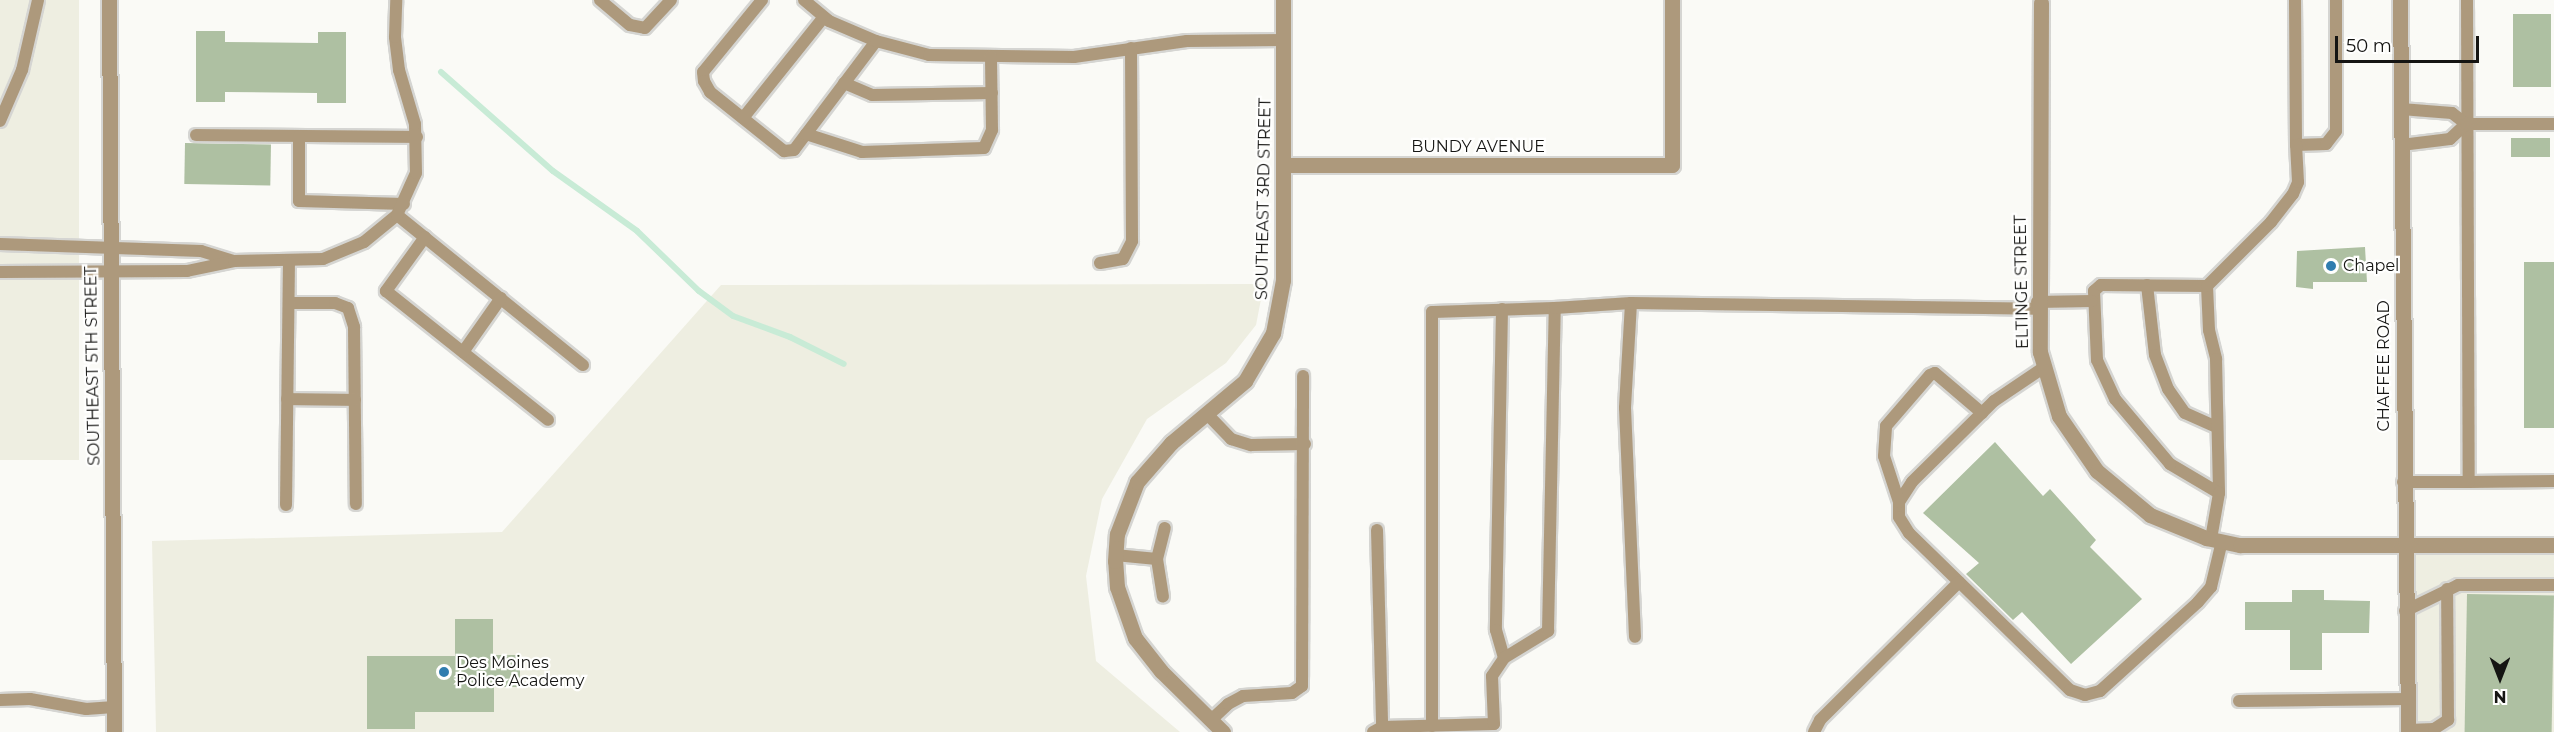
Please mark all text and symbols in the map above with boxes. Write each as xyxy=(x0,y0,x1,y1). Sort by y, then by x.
scale bar xyxy=(2338,24,2482,62)
text: 50 m xyxy=(2346,35,2392,57)
street label: SOUTHEAST 3RD STREET xyxy=(1253,98,1275,300)
street label: BUNDY AVENUE xyxy=(1411,137,1545,157)
street label: ELTINGE STREET xyxy=(2011,215,2033,349)
place label: Chapel xyxy=(2343,256,2399,276)
marker: Chapel xyxy=(2324,259,2338,273)
street label: SOUTHEAST 5TH STREET xyxy=(82,266,104,466)
street label: CHAFFEE ROAD xyxy=(2374,300,2394,432)
north arrow xyxy=(2470,648,2530,708)
place label: Des Moines Police Academy xyxy=(456,653,584,691)
marker: Des Moines Police Academy xyxy=(437,665,451,679)
text: N xyxy=(2494,687,2506,706)

